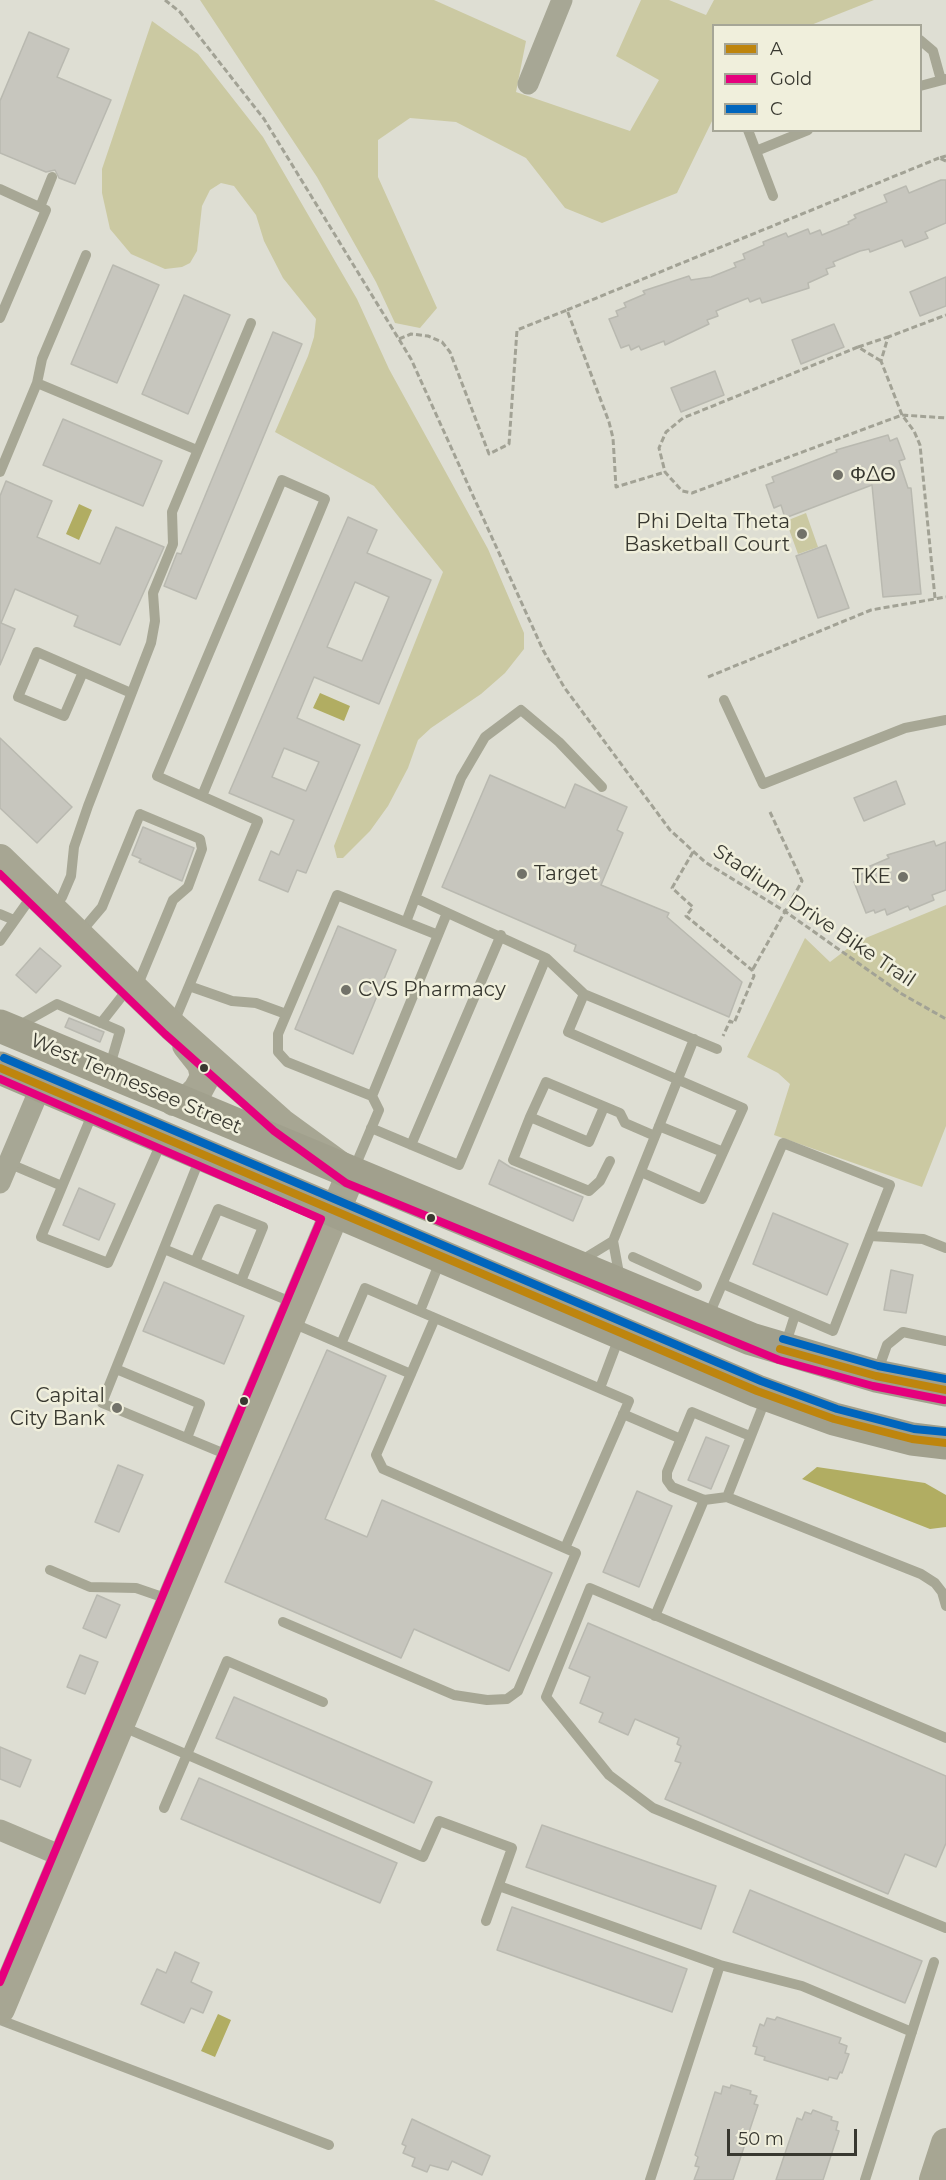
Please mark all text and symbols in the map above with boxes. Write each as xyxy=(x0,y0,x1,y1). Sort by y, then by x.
legend xyxy=(712,24,922,132)
text: A xyxy=(770,38,783,60)
text: Gold xyxy=(770,68,812,90)
text: C xyxy=(770,98,783,120)
place label: ΦΔΘ xyxy=(850,463,896,487)
marker: ΦΔΘ xyxy=(831,468,845,482)
place label: Phi Delta Theta Basketball Court xyxy=(624,510,790,557)
marker: Phi Delta Theta Basketball Court xyxy=(795,527,809,541)
street label: Stadium Drive Bike Trail xyxy=(708,839,920,993)
place label: Target xyxy=(534,862,598,886)
place label: TKE xyxy=(852,865,891,889)
marker: Target xyxy=(515,867,529,881)
marker: TKE xyxy=(896,870,910,884)
place label: CVS Pharmacy xyxy=(358,978,506,1002)
marker: CVS Pharmacy xyxy=(339,983,353,997)
street label: West Tennessee Street xyxy=(27,1029,245,1139)
unlabelled marker xyxy=(198,1062,210,1074)
unlabelled marker xyxy=(425,1212,437,1224)
place label: Capital City Bank xyxy=(10,1384,105,1431)
unlabelled marker xyxy=(238,1395,250,1407)
marker: Capital City Bank xyxy=(110,1401,124,1415)
scale bar xyxy=(730,2117,860,2155)
text: 50 m xyxy=(738,2128,784,2150)

